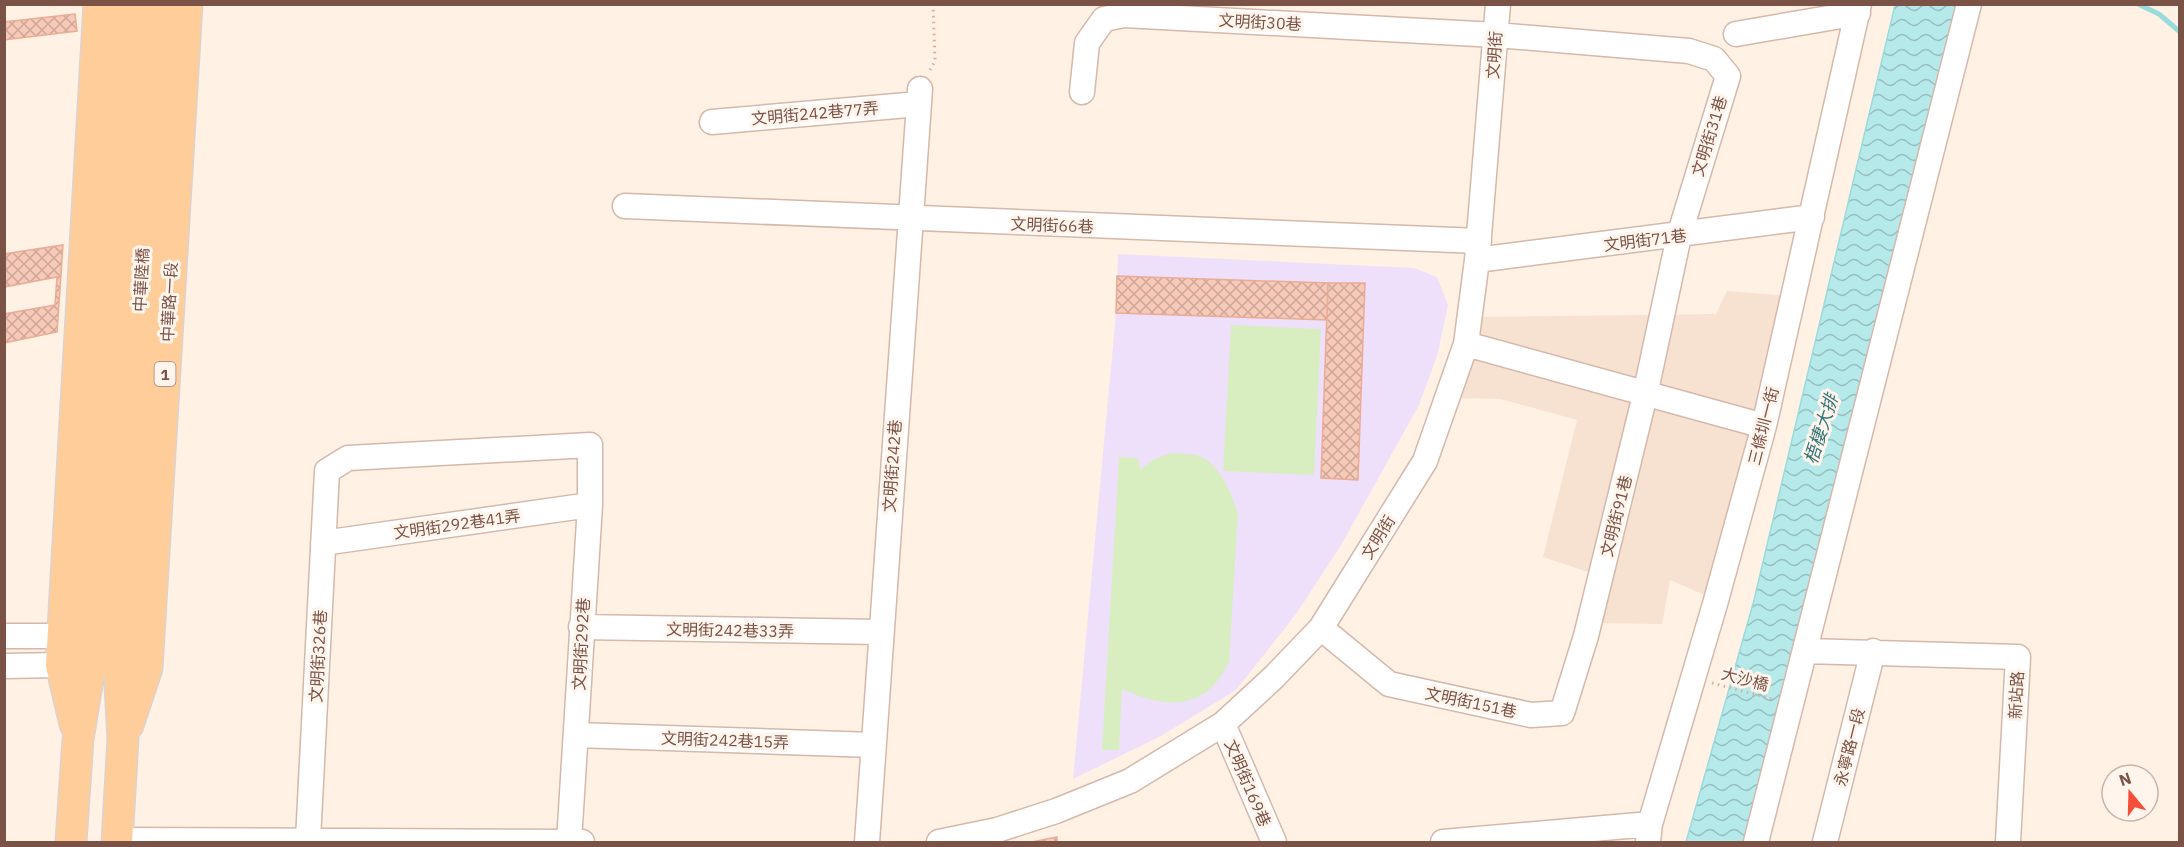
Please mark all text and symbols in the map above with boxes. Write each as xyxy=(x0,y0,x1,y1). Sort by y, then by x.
street label: 文明街30巷 xyxy=(1218,10,1302,34)
street label: 文明街 xyxy=(1482,30,1506,80)
street label: 文明街31巷 xyxy=(1687,93,1731,179)
street label: 文明街242巷77弄 xyxy=(750,97,880,129)
street label: 文明街66巷 xyxy=(1010,214,1094,236)
street label: 文明街71巷 xyxy=(1602,225,1688,255)
street label: 中華陸橋 xyxy=(129,248,153,312)
street label: 中華路一段 xyxy=(157,262,181,342)
road number: 1 xyxy=(154,362,176,386)
street label: 三條圳一街 xyxy=(1744,385,1782,467)
water label: 梧棲大排 xyxy=(1799,389,1844,467)
street label: 文明街242巷 xyxy=(879,419,905,513)
street label: 文明街91巷 xyxy=(1596,473,1636,559)
street label: 文明街292巷41弄 xyxy=(392,505,522,543)
street label: 文明街 xyxy=(1357,511,1399,563)
street label: 文明街292巷 xyxy=(569,597,593,691)
street label: 文明街326巷 xyxy=(306,609,330,703)
street label: 文明街242巷33弄 xyxy=(666,619,794,641)
street label: 大沙橋 xyxy=(1719,663,1771,695)
street label: 新站路 xyxy=(2005,671,2027,719)
street label: 文明街151巷 xyxy=(1424,683,1518,721)
street label: 永寧路一段 xyxy=(1830,706,1868,788)
street label: 文明街242巷15弄 xyxy=(661,728,789,752)
street label: 文明街169巷 xyxy=(1221,736,1275,830)
north arrow xyxy=(2100,763,2160,823)
text: N xyxy=(2116,767,2134,790)

